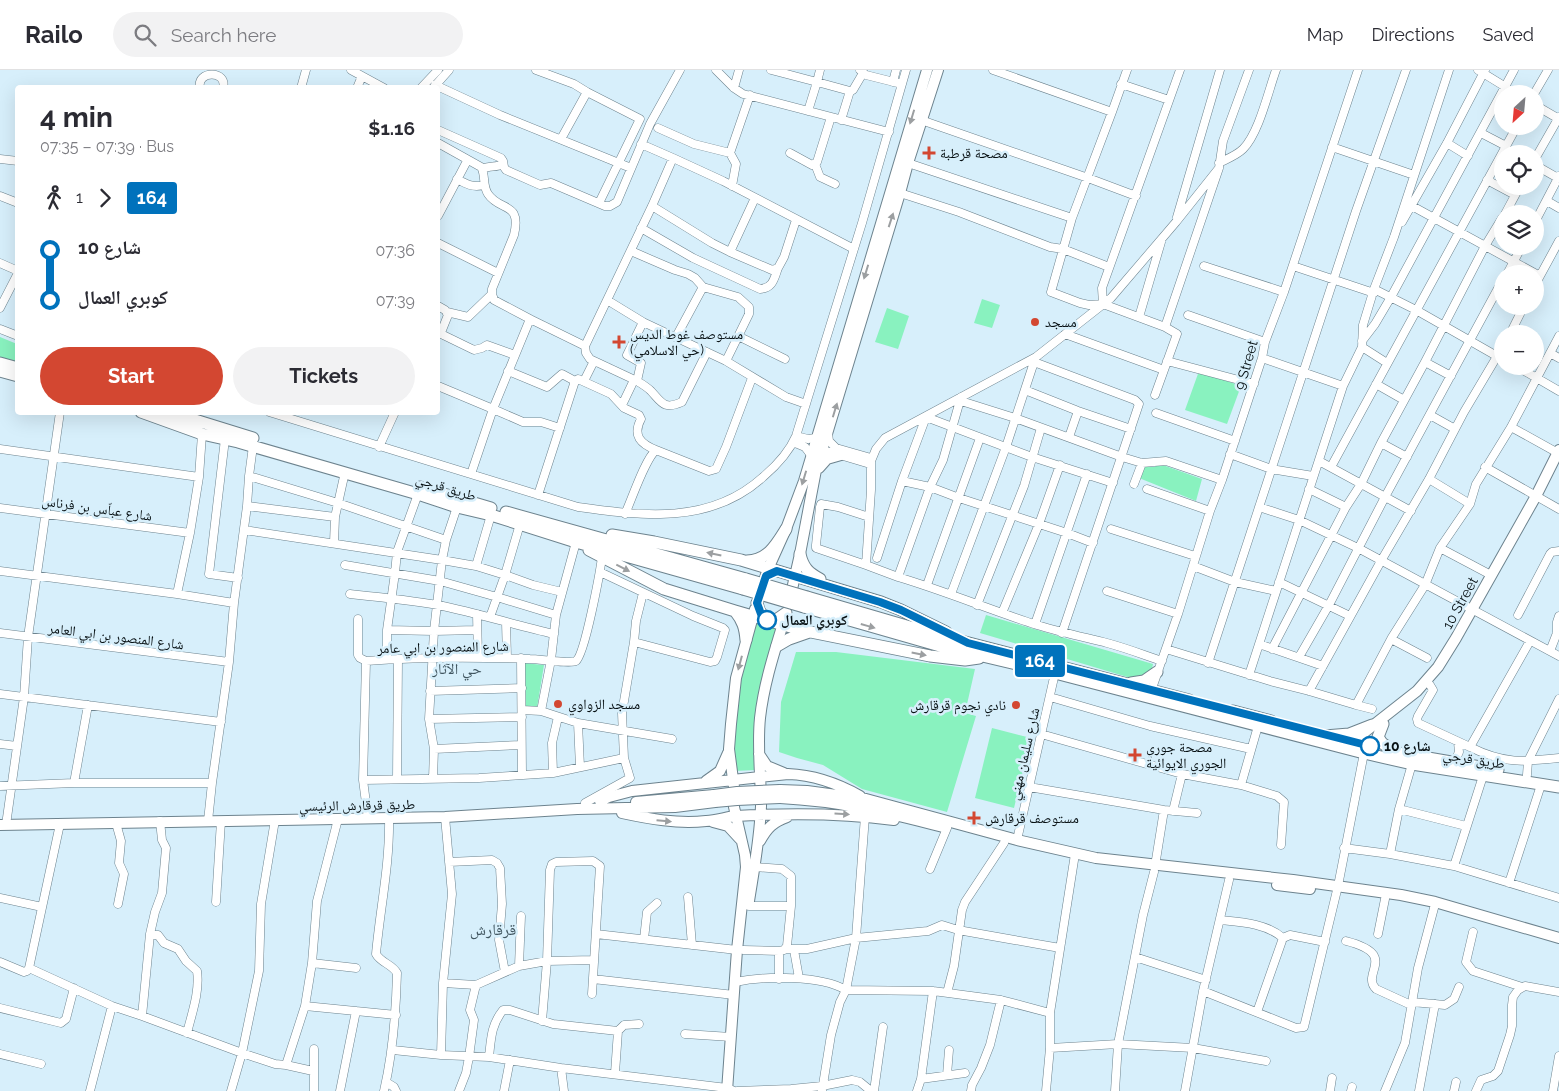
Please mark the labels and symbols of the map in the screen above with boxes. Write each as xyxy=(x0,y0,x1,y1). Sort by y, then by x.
north arrow xyxy=(1494,85,1544,135)
one-way arrow xyxy=(908,109,916,124)
place label: مصحة قرطبة xyxy=(940,145,1008,162)
marker: مصحة قرطبة xyxy=(922,146,936,160)
one-way arrow xyxy=(888,213,896,228)
one-way arrow xyxy=(861,265,869,280)
place label: مسجد xyxy=(1045,314,1077,330)
marker: مسجد xyxy=(1029,316,1041,328)
place label: مستوصف غوط الديس (حي الاسلامي) xyxy=(630,326,743,362)
marker: مستوصف غوط الديس (حي الاسلامي) xyxy=(612,335,626,349)
street label: 9 Street xyxy=(1231,338,1261,392)
one-way arrow xyxy=(831,402,839,417)
street label: طريق قرجي xyxy=(413,470,478,507)
one-way arrow xyxy=(800,471,808,486)
street label: شارع عباّس بن فرناس xyxy=(40,492,153,526)
one-way arrow xyxy=(705,550,721,558)
one-way arrow xyxy=(616,564,630,572)
street label: 10 Street xyxy=(1439,574,1481,632)
marker: كوبري العمال xyxy=(757,610,777,630)
place label: كوبري العمال xyxy=(781,612,847,631)
street label: شارع المنصور بن ابي العامر xyxy=(46,620,185,656)
one-way arrow xyxy=(860,622,875,630)
street label: شارع المنصور بن ابي عامر xyxy=(376,638,509,660)
line badge: 164 xyxy=(1011,645,1069,677)
one-way arrow xyxy=(911,650,927,658)
one-way arrow xyxy=(736,655,744,670)
district label: حي الآثار xyxy=(431,660,482,681)
place label: مسجد الزواوي xyxy=(568,696,640,716)
place label: نادي نجوم قرقارش xyxy=(910,697,1006,717)
marker: مسجد الزواوي xyxy=(552,698,564,710)
marker: نادي نجوم قرقارش xyxy=(1010,699,1022,711)
street label: شارع سليمان مهني xyxy=(1006,706,1046,803)
marker: شارع 10 xyxy=(1360,736,1380,756)
place label: شارع 10 xyxy=(1384,738,1431,755)
place label: مصحة جوري الجوري الايوائية xyxy=(1146,739,1226,775)
street label: طريق قرجي xyxy=(1441,746,1506,775)
marker: مصحة جوري الجوري الايوائية xyxy=(1128,748,1142,762)
street label: طريق قرقارش الرئيسي xyxy=(299,796,415,818)
place label: مستوصف قرقارش xyxy=(985,810,1079,827)
one-way arrow xyxy=(834,811,850,819)
marker: مستوصف قرقارش xyxy=(967,811,981,825)
one-way arrow xyxy=(657,817,673,825)
district label: قرقارش xyxy=(470,920,516,940)

